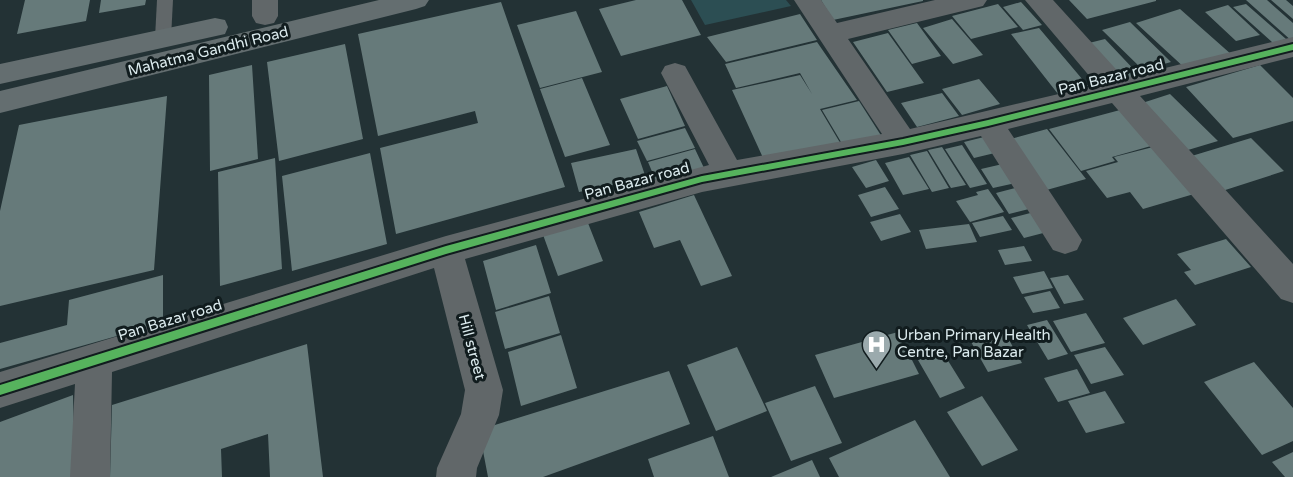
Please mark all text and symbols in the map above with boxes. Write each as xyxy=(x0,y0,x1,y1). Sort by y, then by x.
street label: Mahatma Gandhi Road xyxy=(126,22,290,80)
street label: Pan Bazar road xyxy=(1056,55,1166,99)
street label: Pan Bazar road xyxy=(582,158,692,204)
street label: Pan Bazar road xyxy=(116,296,224,344)
street label: Hill street xyxy=(455,312,489,382)
place label: Urban Primary Health Centre, Pan Bazar xyxy=(897,326,1051,361)
hospital icon: Urban Primary Health Centre, Pan Bazar xyxy=(860,328,892,370)

